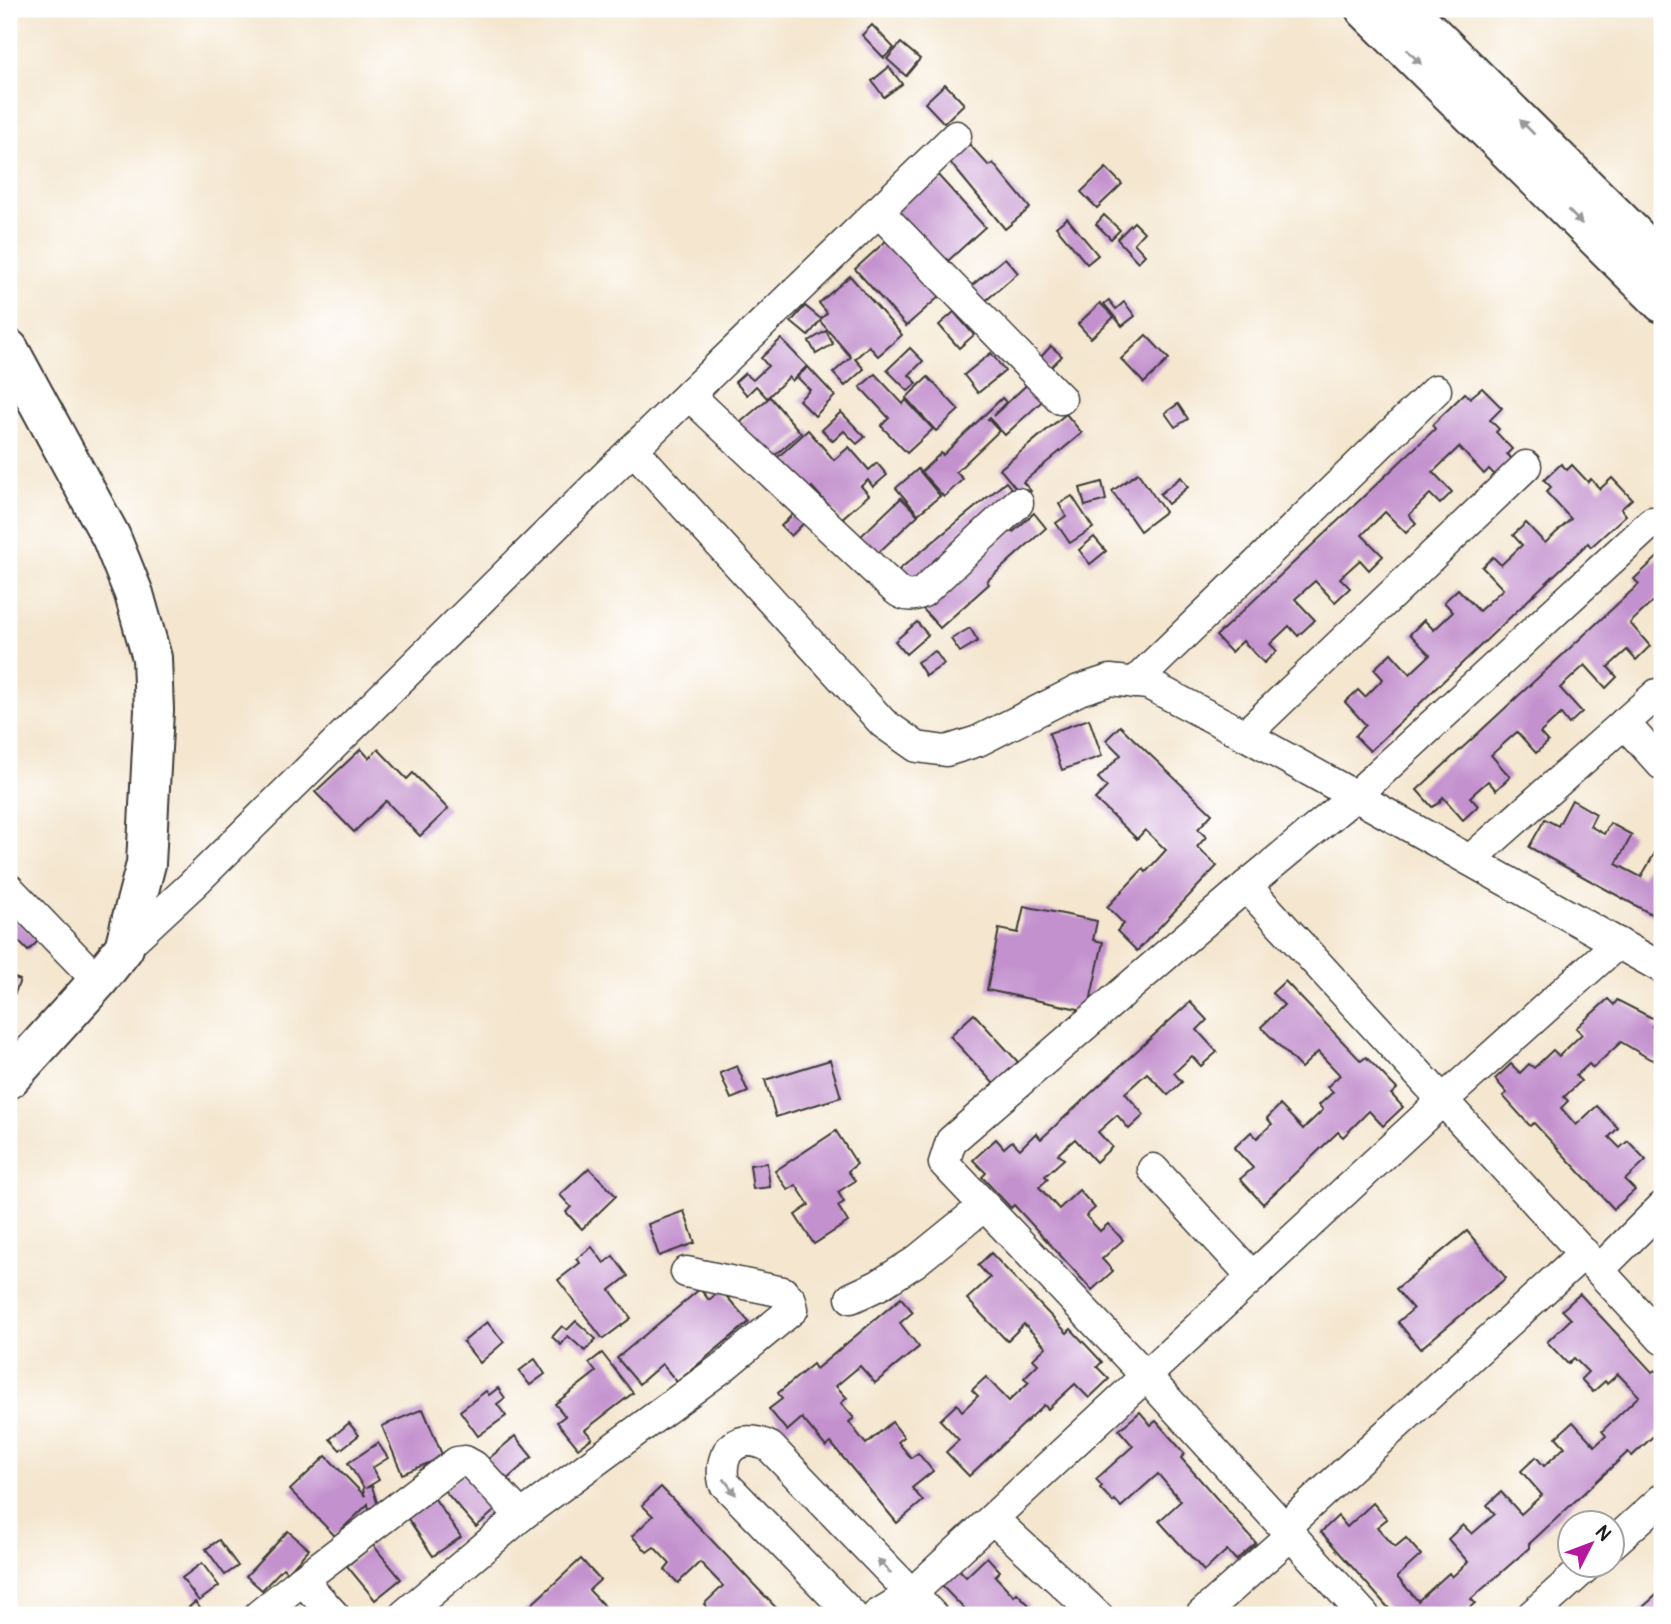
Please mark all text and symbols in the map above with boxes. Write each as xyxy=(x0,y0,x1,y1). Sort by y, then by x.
one-way arrow xyxy=(1405,48,1422,64)
one-way arrow xyxy=(1518,119,1535,136)
one-way arrow xyxy=(1567,208,1583,225)
one-way arrow xyxy=(723,1478,737,1497)
north arrow xyxy=(1556,1508,1626,1578)
text: N xyxy=(1590,1520,1616,1546)
one-way arrow xyxy=(877,1558,893,1575)

